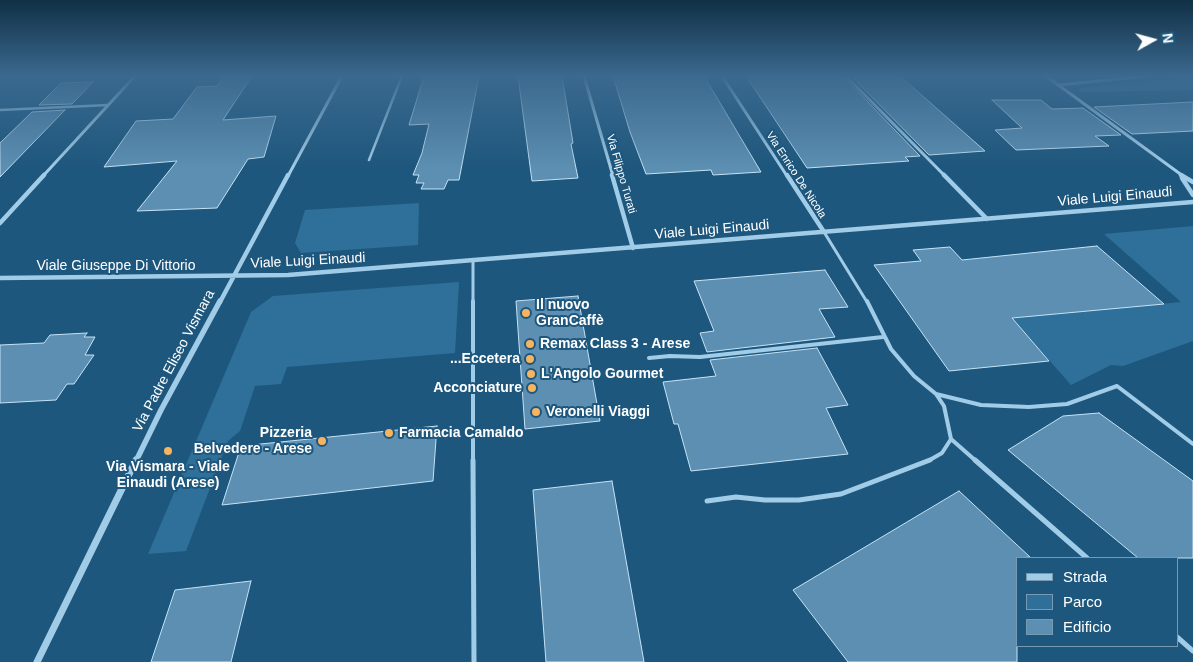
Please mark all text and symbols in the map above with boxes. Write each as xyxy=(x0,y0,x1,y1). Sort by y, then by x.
north arrow xyxy=(1128,15,1178,65)
text: N xyxy=(1159,32,1176,44)
street label: Via Enrico De Nicola xyxy=(763,129,829,221)
street label: Via Filippo Turati xyxy=(603,133,639,215)
street label: Viale Luigi Einaudi xyxy=(1057,184,1173,210)
street label: Viale Luigi Einaudi xyxy=(654,217,770,243)
street label: Viale Luigi Einaudi xyxy=(250,250,366,272)
street label: Viale Giuseppe Di Vittorio xyxy=(36,258,196,274)
street label: Via Padre Eliseo Vismara xyxy=(129,287,219,435)
place label: Il nuovo GranCaffè xyxy=(536,297,604,330)
marker: Il nuovo GranCaffè xyxy=(520,307,532,319)
place label: Remax Class 3 - Arese xyxy=(540,336,690,352)
marker: Remax Class 3 - Arese xyxy=(524,338,536,350)
place label: ...Eccetera xyxy=(450,351,520,367)
marker: ...Eccetera xyxy=(524,353,536,365)
place label: L'Angolo Gourmet xyxy=(541,366,663,382)
marker: L'Angolo Gourmet xyxy=(525,368,537,380)
place label: Acconciature xyxy=(433,380,522,396)
marker: Acconciature xyxy=(526,382,538,394)
place label: Veronelli Viaggi xyxy=(546,404,650,420)
marker: Veronelli Viaggi xyxy=(530,406,542,418)
place label: Pizzeria Belvedere - Arese xyxy=(194,425,312,458)
place label: Farmacia Camaldo xyxy=(399,425,523,441)
marker: Farmacia Camaldo xyxy=(383,427,395,439)
marker: Pizzeria Belvedere - Arese xyxy=(316,435,328,447)
marker: Via Vismara - Viale Einaudi (Arese) xyxy=(162,445,174,457)
place label: Via Vismara - Viale Einaudi (Arese) xyxy=(106,459,230,492)
legend xyxy=(1016,557,1178,647)
text: Strada xyxy=(1063,568,1107,585)
text: Parco xyxy=(1063,593,1102,610)
text: Edificio xyxy=(1063,618,1111,635)

